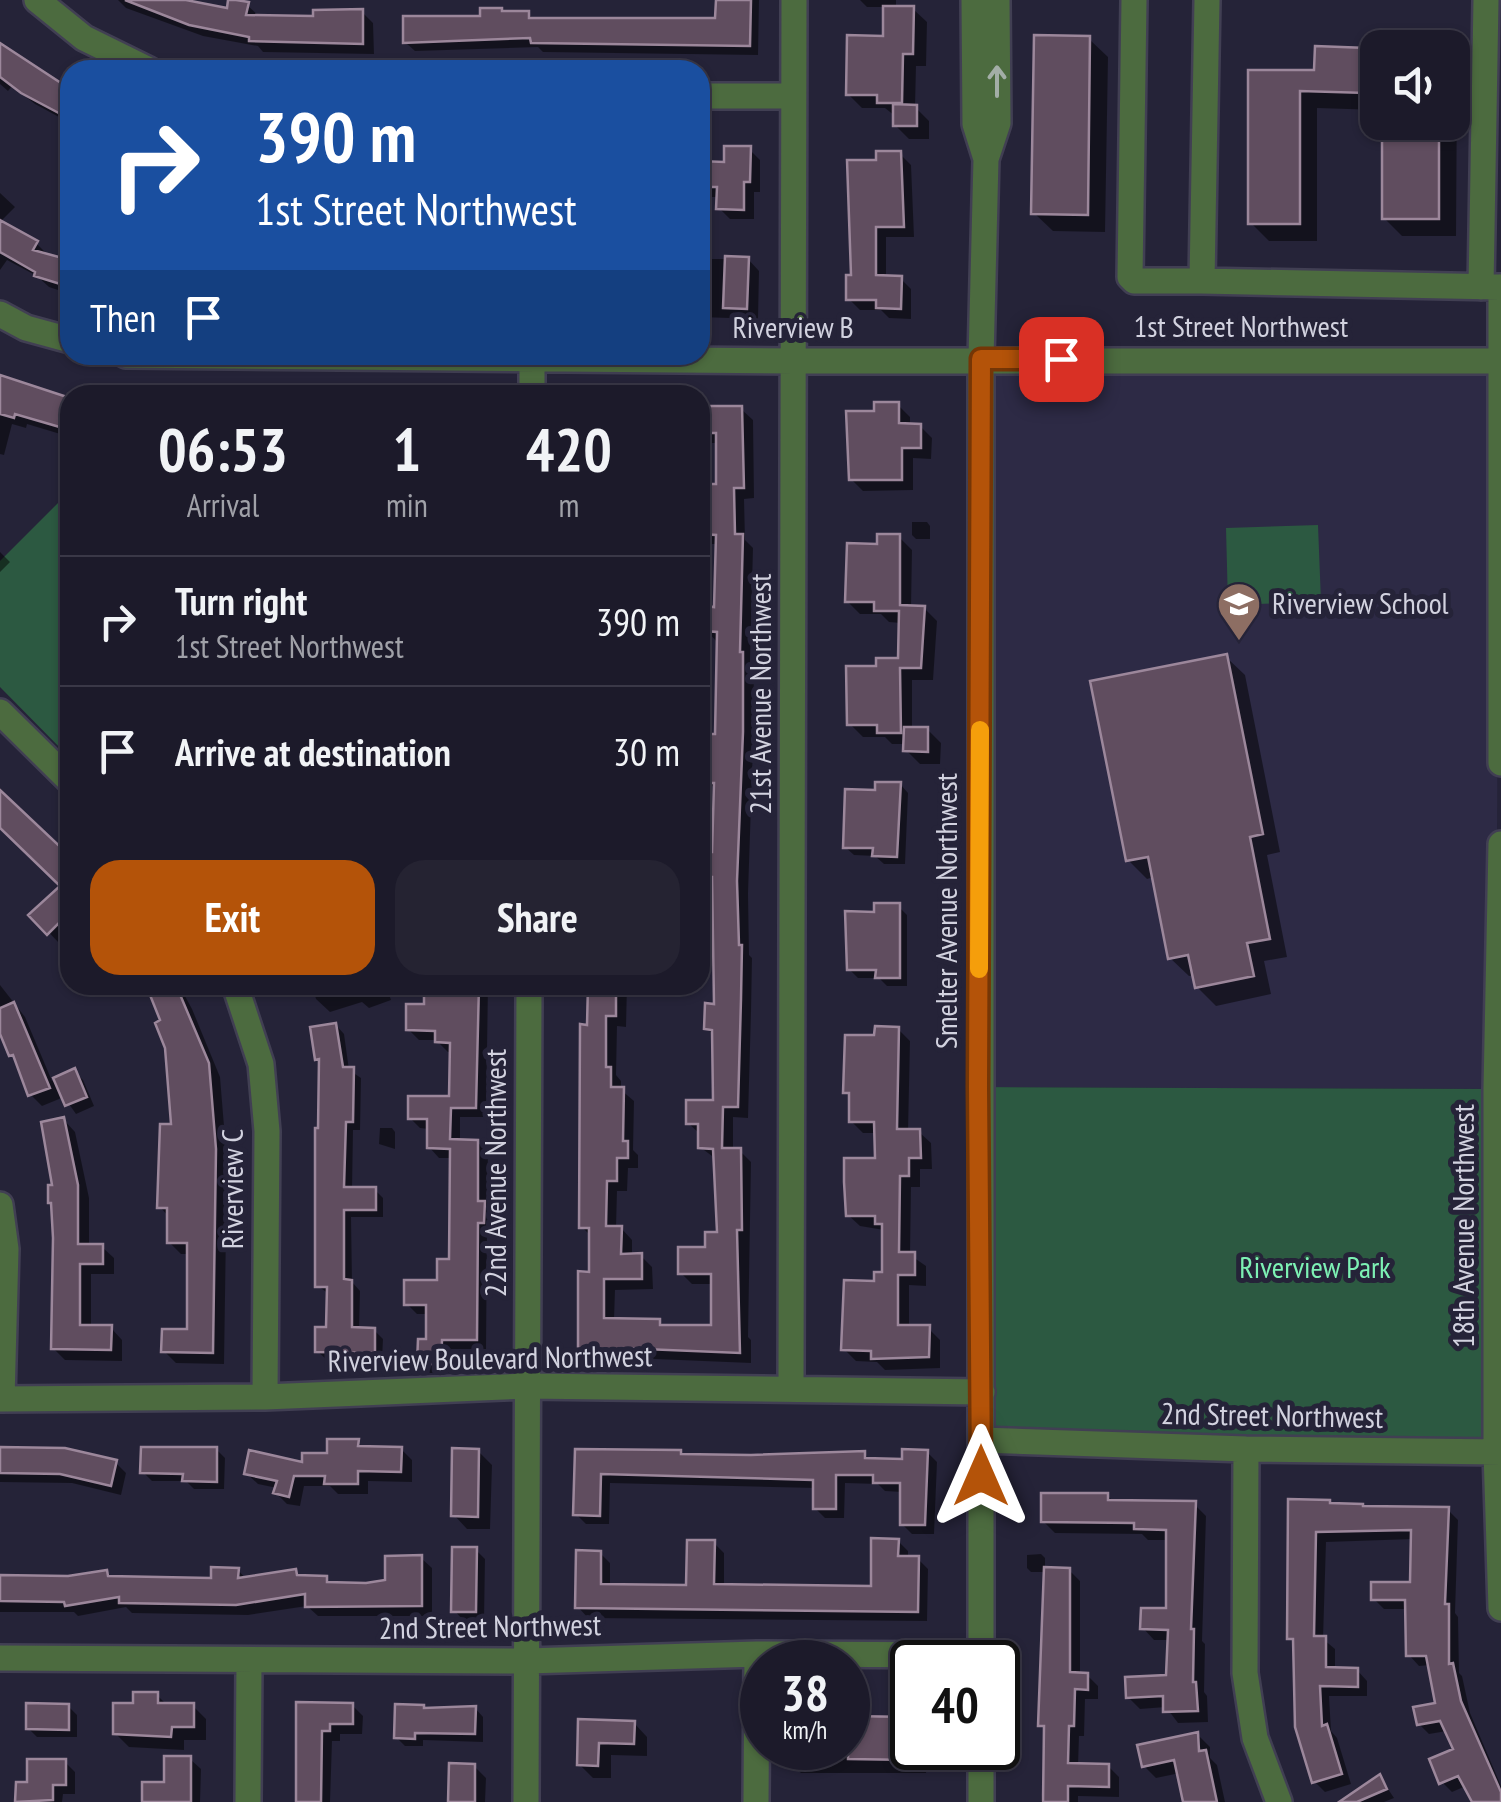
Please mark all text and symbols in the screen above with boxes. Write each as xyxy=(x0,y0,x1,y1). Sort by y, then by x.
map controls xyxy=(1360,30,1470,140)
button: sound xyxy=(1360,30,1470,140)
one-way arrow xyxy=(988,65,1007,97)
text: 390 m xyxy=(255,91,416,181)
icon: right xyxy=(90,100,220,230)
text: 1st Street Northwest xyxy=(255,179,577,237)
icon: arrive xyxy=(176,290,231,345)
text: Then xyxy=(90,293,156,342)
street label: 1st Street Northwest xyxy=(1134,306,1349,345)
street label: Riverview B xyxy=(732,307,854,346)
pin xyxy=(1019,317,1104,402)
icon: arrive xyxy=(1034,332,1089,387)
text: 06:53 xyxy=(158,410,288,488)
text: 1 xyxy=(393,410,421,488)
text: 420 xyxy=(526,410,612,488)
text: Arrival xyxy=(187,484,259,526)
text: min xyxy=(386,484,428,526)
text: m xyxy=(558,484,579,526)
street label: 21st Avenue Northwest xyxy=(740,573,779,814)
text: Turn right xyxy=(175,576,307,625)
school or university icon: Riverview School xyxy=(1216,581,1262,642)
place label: Riverview School xyxy=(1272,583,1449,622)
icon: right xyxy=(90,594,145,649)
text: 390 m xyxy=(596,597,680,646)
text: 1st Street Northwest xyxy=(175,625,404,667)
icon: arrive xyxy=(90,724,145,779)
text: Arrive at destination xyxy=(175,727,451,776)
text: 30 m xyxy=(613,727,680,776)
street label: Smelter Avenue Northwest xyxy=(926,772,965,1049)
button: Exit xyxy=(90,860,375,975)
button: Share xyxy=(395,860,680,975)
street label: 22nd Avenue Northwest xyxy=(475,1048,514,1297)
street label: 18th Avenue Northwest xyxy=(1443,1103,1482,1348)
street label: Riverview C xyxy=(212,1129,251,1249)
park label: Riverview Park xyxy=(1239,1247,1391,1286)
street label: Riverview Boulevard Northwest xyxy=(327,1335,653,1380)
street label: 2nd Street Northwest xyxy=(1161,1393,1384,1436)
position arrow xyxy=(929,1424,1033,1528)
street label: 2nd Street Northwest xyxy=(379,1604,602,1647)
speed limit sign: 40 xyxy=(890,1640,1020,1770)
text: 38 xyxy=(781,1660,829,1725)
text: km/h xyxy=(783,1714,827,1746)

